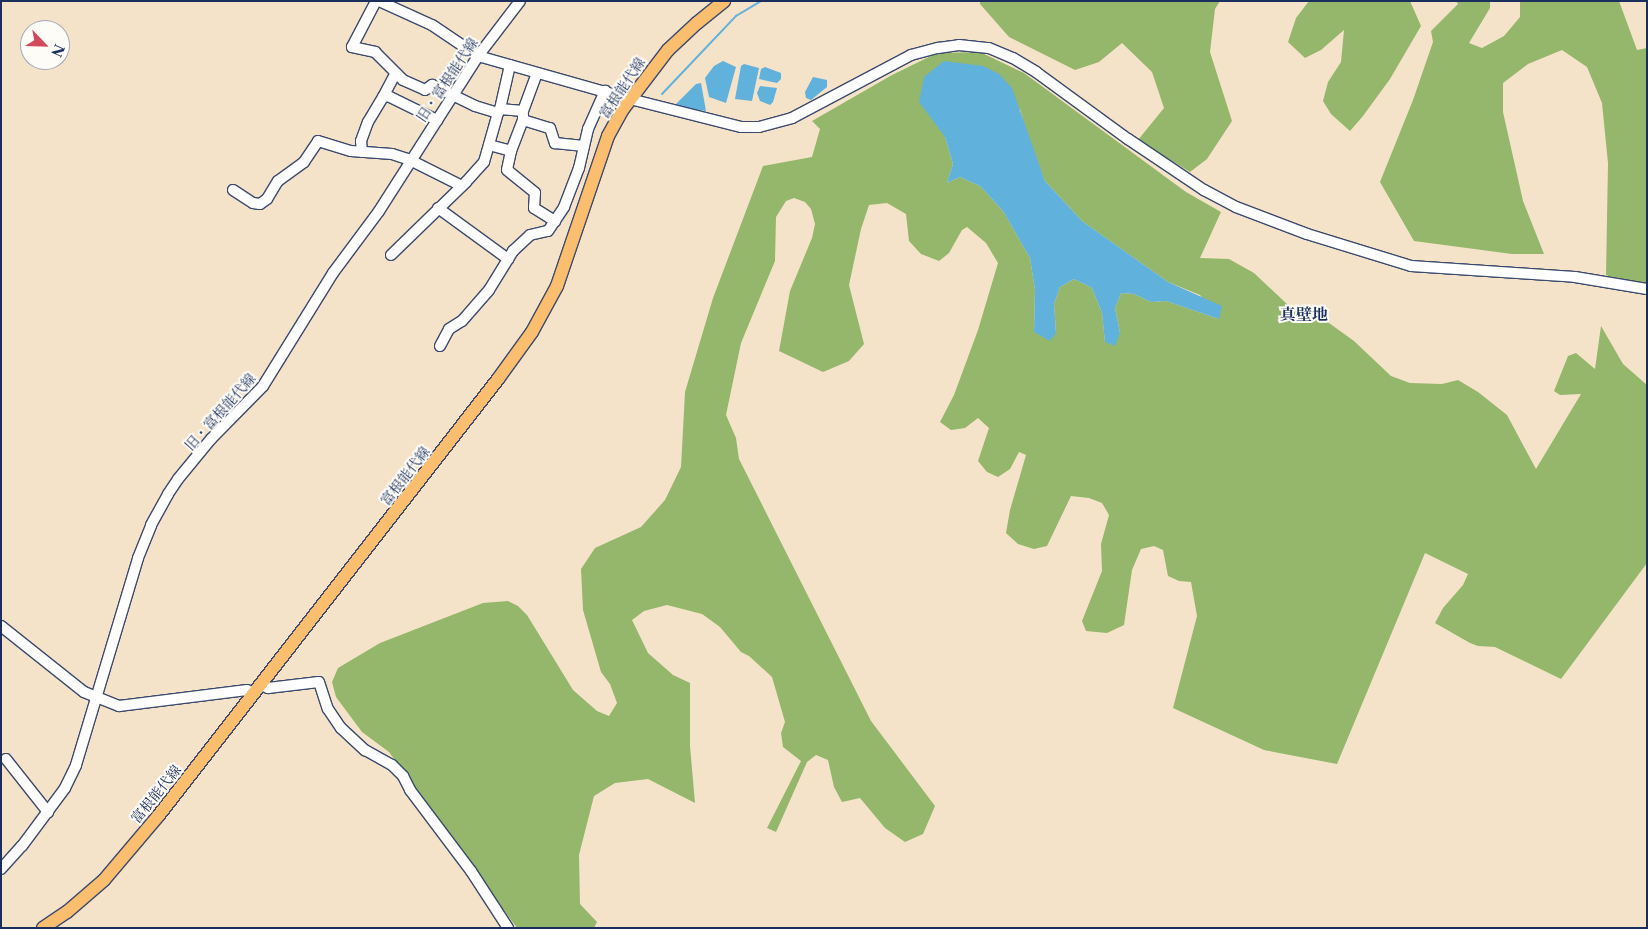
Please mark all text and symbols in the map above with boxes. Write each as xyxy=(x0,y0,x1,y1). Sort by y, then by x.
north arrow xyxy=(20,20,70,70)
street label: 旧・富根能代線 xyxy=(413,35,481,125)
text: N xyxy=(47,41,68,60)
street label: 富根能代線 xyxy=(595,54,649,122)
district label: 真壁地 xyxy=(1280,304,1328,324)
street label: 旧・富根能代線 xyxy=(181,370,259,454)
street label: 富根能代線 xyxy=(377,443,433,509)
street label: 富根能代線 xyxy=(127,762,185,826)

